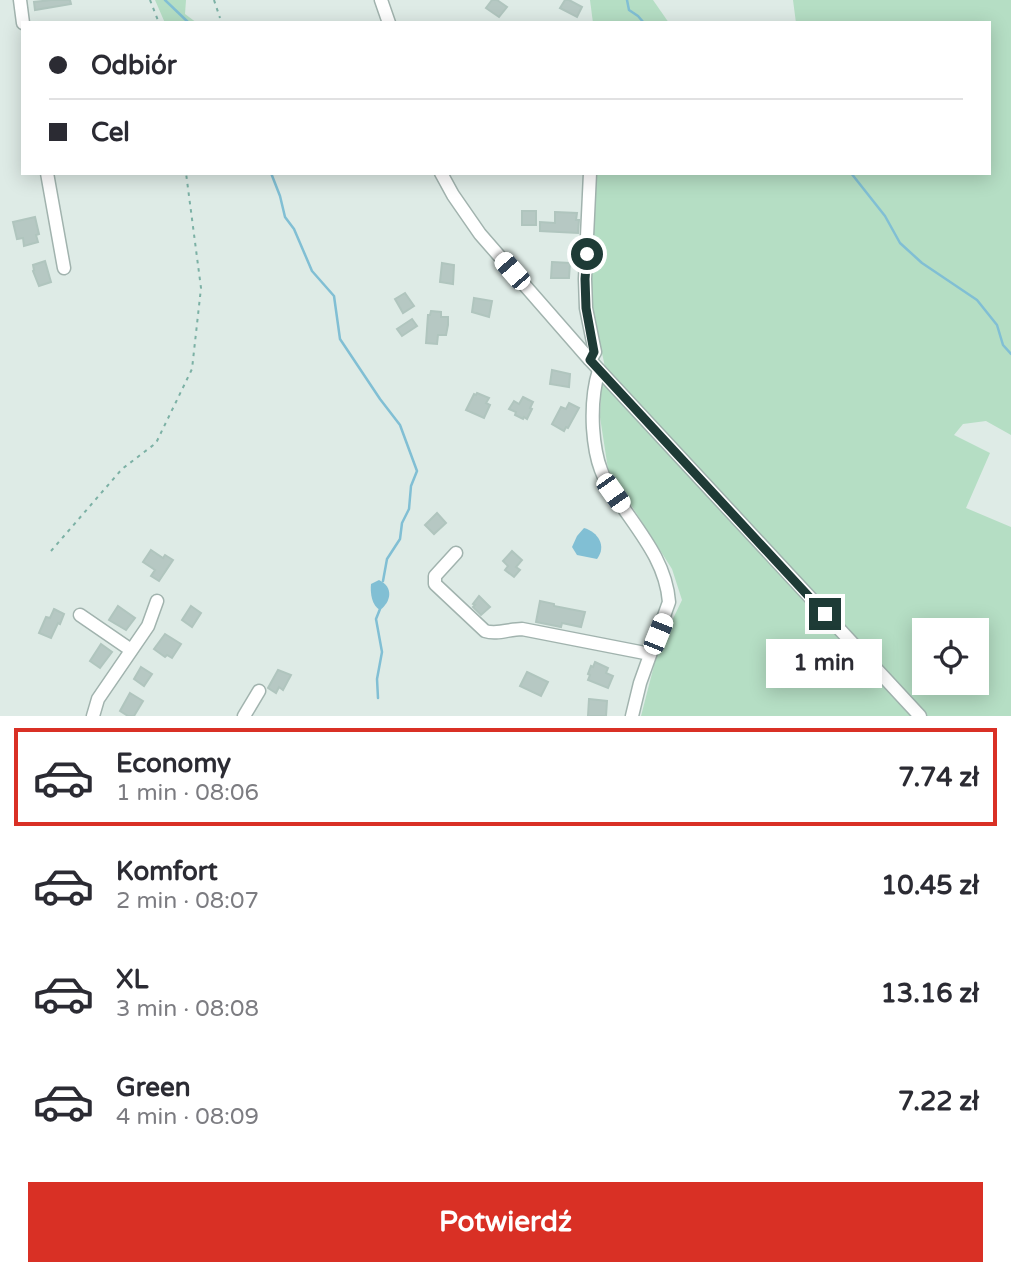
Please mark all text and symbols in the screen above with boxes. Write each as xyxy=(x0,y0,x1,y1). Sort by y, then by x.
text: Odbiór xyxy=(91,50,177,81)
text: Cel xyxy=(91,117,130,148)
route start xyxy=(571,238,603,270)
car xyxy=(491,248,534,294)
car xyxy=(593,470,634,516)
route end xyxy=(809,598,841,630)
car xyxy=(641,611,676,657)
map controls xyxy=(912,618,989,695)
button: locate xyxy=(912,618,989,695)
callout: 1 min xyxy=(767,638,883,688)
text: 1 min xyxy=(793,649,855,677)
icon: car xyxy=(32,746,95,809)
text: Economy xyxy=(116,748,231,779)
text: 7.74 zł xyxy=(898,762,979,793)
text: 1 min · 08:06 xyxy=(116,779,259,807)
icon: car xyxy=(32,854,95,917)
text: Komfort xyxy=(116,856,218,887)
text: 10.45 zł xyxy=(881,870,979,901)
text: 2 min · 08:07 xyxy=(116,887,259,915)
icon: car xyxy=(32,962,95,1025)
text: XL xyxy=(116,964,148,995)
text: 13.16 zł xyxy=(880,978,979,1009)
text: 3 min · 08:08 xyxy=(116,995,259,1023)
icon: car xyxy=(32,1070,95,1133)
text: Green xyxy=(116,1072,191,1103)
text: 7.22 zł xyxy=(898,1086,979,1117)
text: 4 min · 08:09 xyxy=(116,1103,259,1131)
button: Potwierdź xyxy=(28,1182,983,1262)

